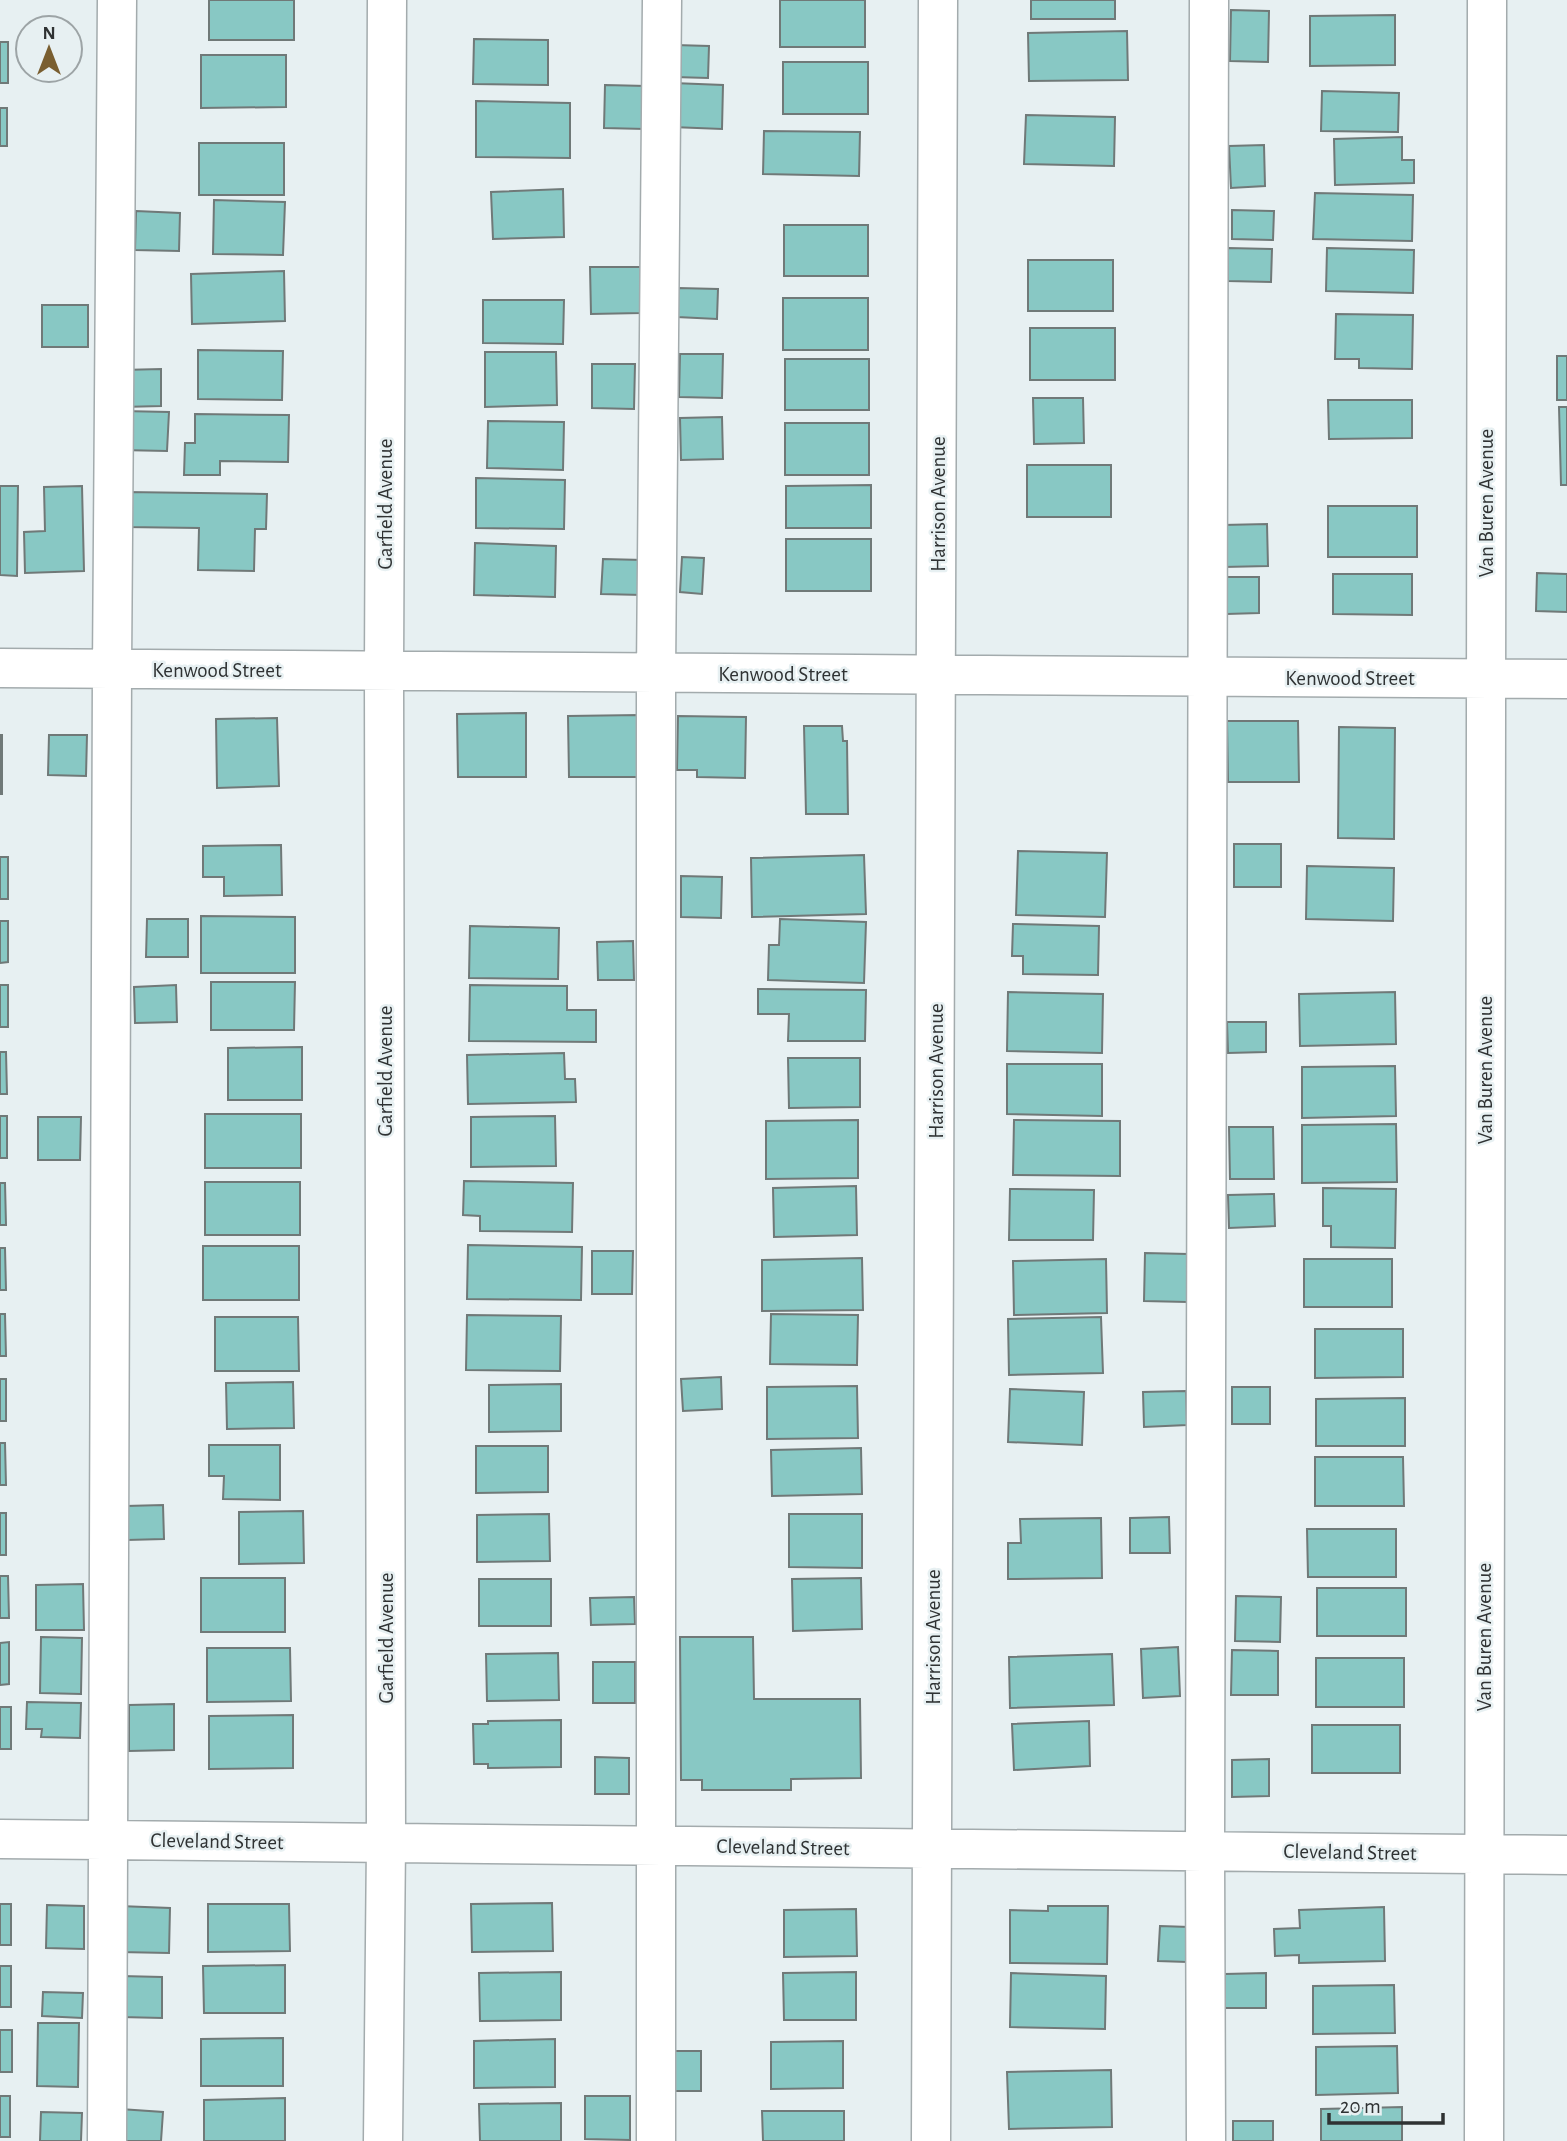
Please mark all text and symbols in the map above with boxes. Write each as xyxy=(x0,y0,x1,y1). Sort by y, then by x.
north arrow xyxy=(14,14,84,84)
text: N xyxy=(42,24,56,43)
street label: Van Buren Avenue xyxy=(1476,429,1497,577)
street label: Harrison Avenue xyxy=(928,436,949,572)
street label: Garfield Avenue xyxy=(375,439,396,569)
street label: Kenwood Street xyxy=(152,660,282,681)
street label: Kenwood Street xyxy=(718,664,848,685)
street label: Kenwood Street xyxy=(1285,668,1415,689)
street label: Van Buren Avenue xyxy=(1475,996,1496,1144)
street label: Harrison Avenue xyxy=(926,1003,947,1139)
street label: Garfield Avenue xyxy=(375,1006,396,1136)
street label: Van Buren Avenue xyxy=(1474,1563,1495,1711)
street label: Harrison Avenue xyxy=(923,1569,944,1705)
street label: Garfield Avenue xyxy=(376,1573,397,1703)
street label: Cleveland Street xyxy=(150,1830,284,1853)
street label: Cleveland Street xyxy=(716,1836,850,1859)
street label: Cleveland Street xyxy=(1283,1841,1417,1864)
scale bar xyxy=(1329,2082,1443,2126)
text: 20 m xyxy=(1340,2096,1381,2117)

